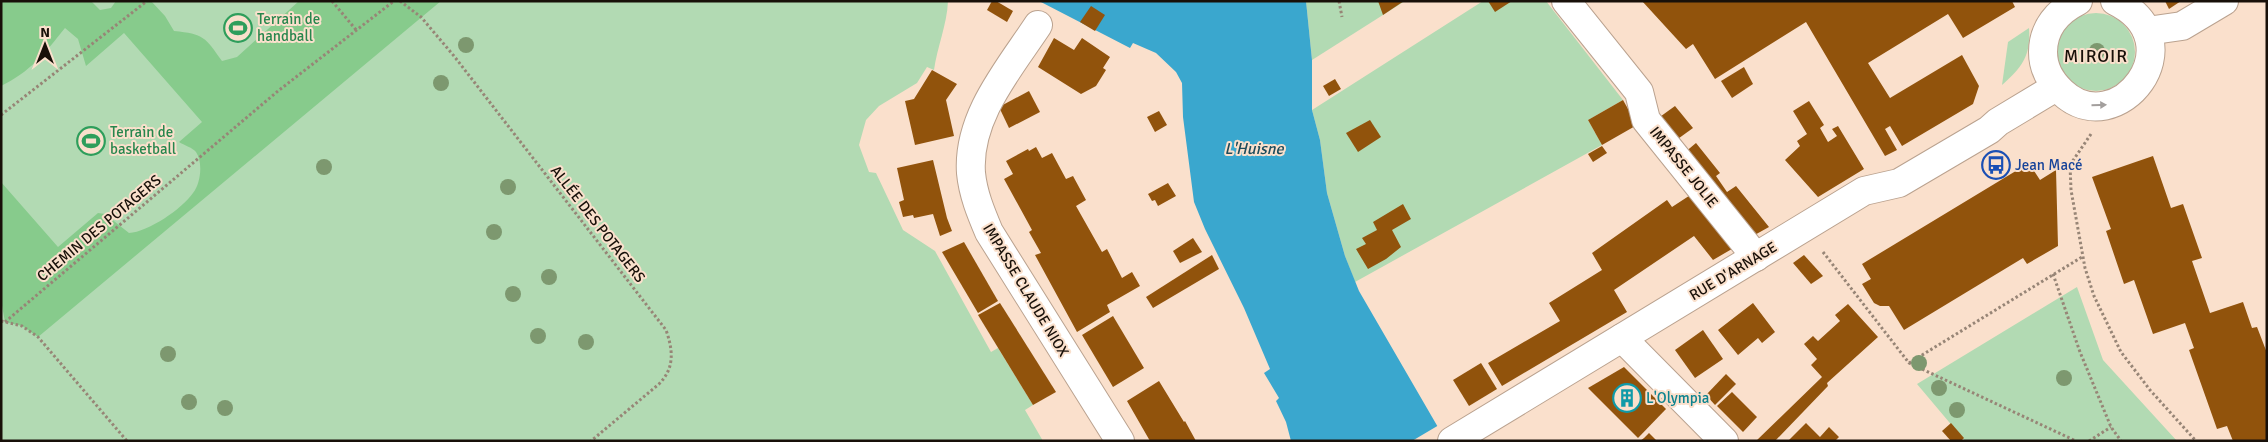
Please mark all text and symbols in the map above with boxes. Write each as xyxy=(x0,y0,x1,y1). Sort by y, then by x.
place label: Terrain de handball xyxy=(257,10,320,45)
sports icon: Terrain de handball xyxy=(223,13,253,43)
north arrow xyxy=(20,20,70,70)
text: N xyxy=(40,24,50,41)
district label: MIROIR xyxy=(2064,45,2128,67)
one-way arrow xyxy=(2092,100,2108,108)
place label: Terrain de basketball xyxy=(110,123,176,158)
street label: IMPASSE JOLIE xyxy=(1646,123,1722,211)
sports icon: Terrain de basketball xyxy=(76,126,106,156)
water label: L'Huisne xyxy=(1224,139,1285,159)
bus stop icon: Jean Macé xyxy=(1981,150,2011,180)
place label: Jean Macé xyxy=(2015,156,2082,174)
street label: ALLÉE DES POTAGERS xyxy=(547,161,650,286)
street label: CHEMIN DES POTAGERS xyxy=(33,171,165,285)
street label: IMPASSE CLAUDE NIOX xyxy=(979,220,1073,360)
street label: RUE D'ARNAGE xyxy=(1686,238,1780,304)
building icon: L'Olympia xyxy=(1612,383,1642,413)
place label: L'Olympia xyxy=(1646,389,1709,407)

